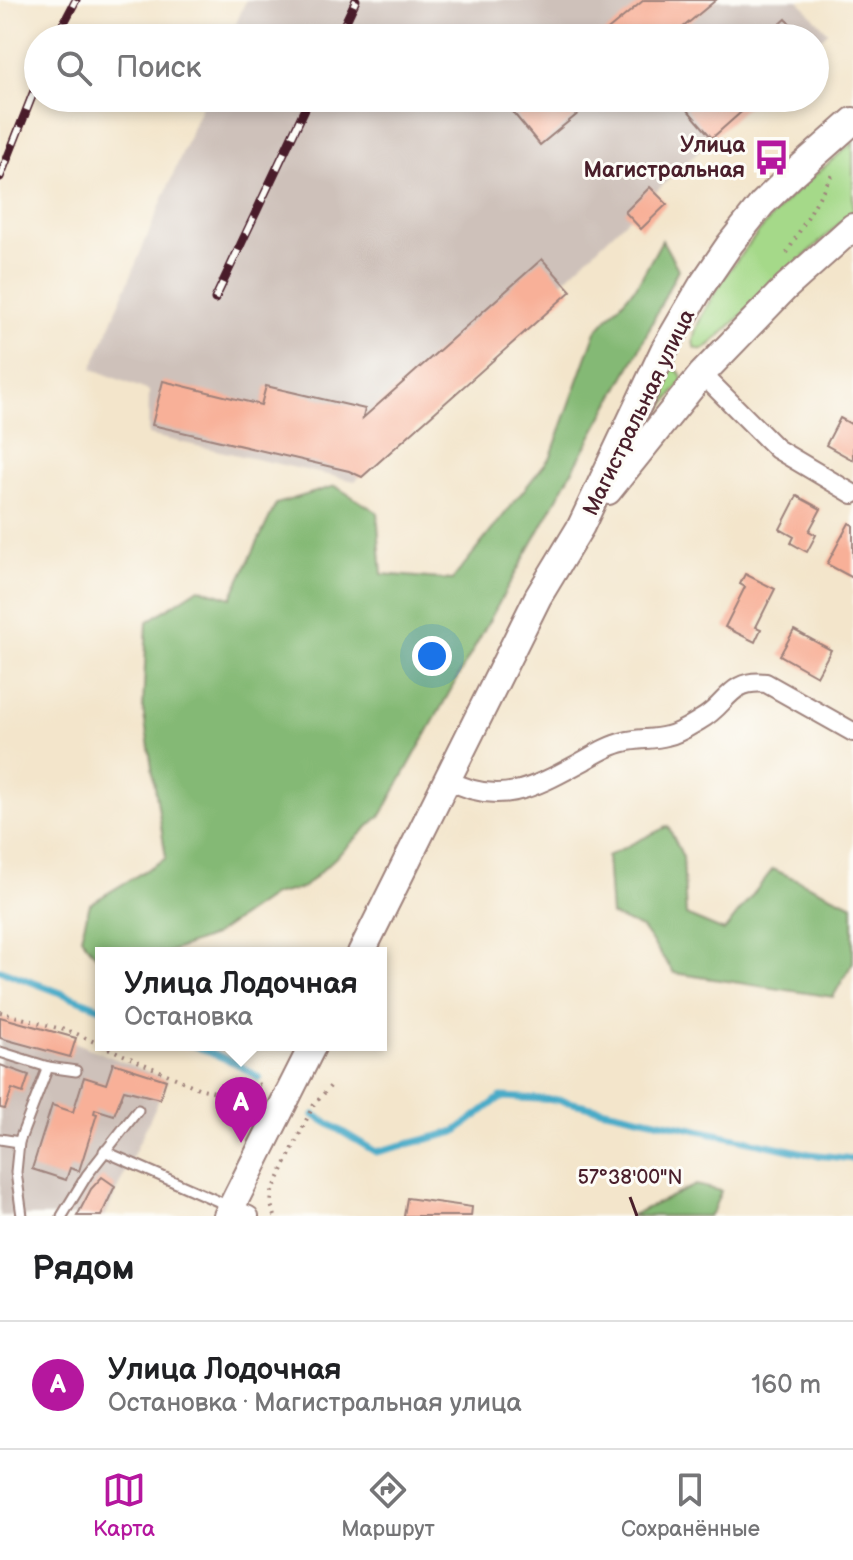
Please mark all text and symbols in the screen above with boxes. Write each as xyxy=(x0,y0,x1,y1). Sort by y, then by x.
search box xyxy=(24,24,829,112)
icon: search xyxy=(52,46,96,90)
text: Поиск xyxy=(116,50,202,86)
place label: Улица Магистральная xyxy=(584,132,745,184)
bus stop icon: Улица Магистральная xyxy=(752,138,790,176)
street label: Магистральная улица xyxy=(578,305,701,520)
your location xyxy=(412,636,452,676)
popup xyxy=(95,947,387,1051)
text: Улица Лодочная xyxy=(124,966,358,1002)
text: Остановка xyxy=(124,1002,253,1033)
pin: A xyxy=(215,1077,267,1143)
text: 57°38'00"N xyxy=(578,1166,682,1190)
text: Рядом xyxy=(32,1248,134,1289)
text: Улица Лодочная xyxy=(108,1352,342,1388)
text: A xyxy=(50,1370,66,1401)
text: 160 m xyxy=(751,1370,821,1401)
text: Остановка · Магистральная улица xyxy=(108,1388,522,1419)
tab: Карта xyxy=(93,1468,155,1543)
tab: Маршрут xyxy=(341,1468,435,1543)
tab: Сохранённые xyxy=(621,1468,760,1543)

